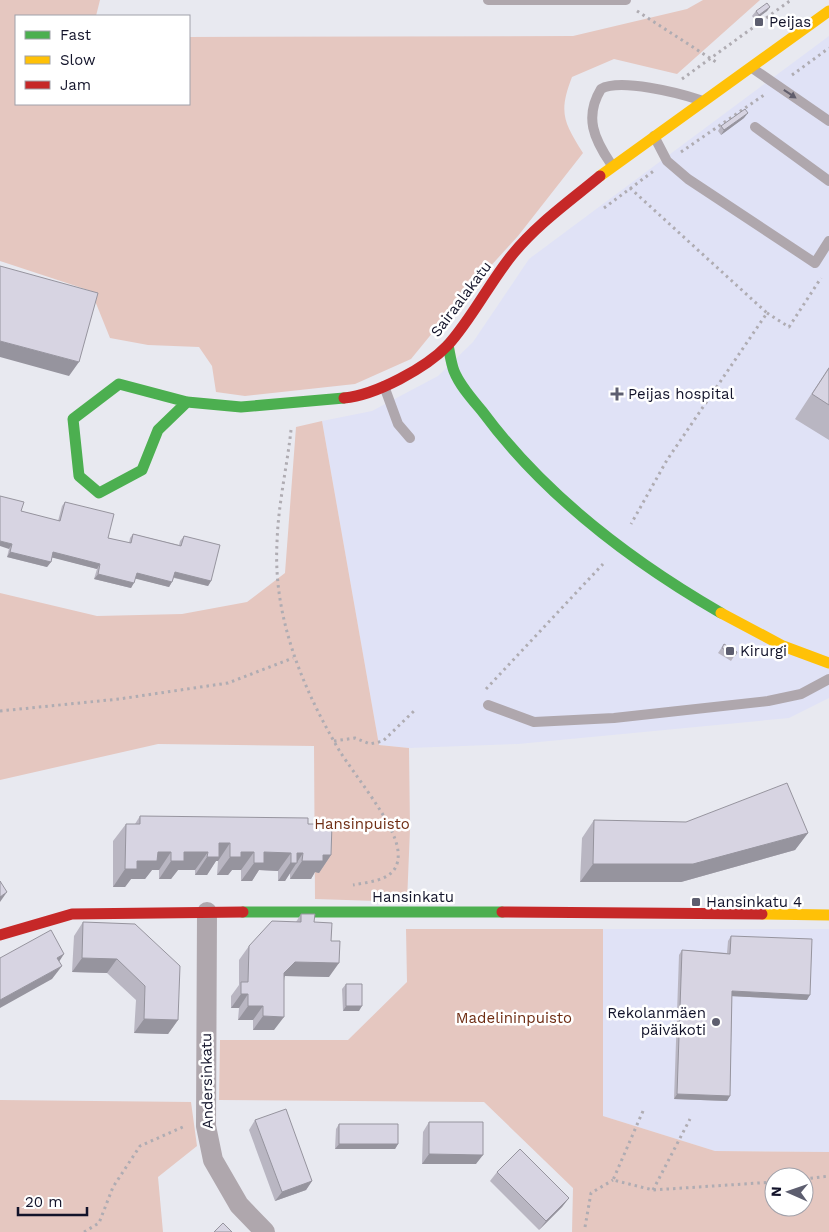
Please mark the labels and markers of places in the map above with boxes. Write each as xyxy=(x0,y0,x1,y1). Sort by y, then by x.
place label: Peijas xyxy=(769,13,811,31)
marker: Peijas xyxy=(753,16,765,28)
place label: Peijas hospital xyxy=(628,385,735,403)
marker: Peijas hospital xyxy=(610,387,624,401)
place label: Kirurgi xyxy=(740,642,787,660)
marker: Kirurgi xyxy=(724,645,736,657)
place label: Hansinkatu 4 xyxy=(706,893,802,911)
marker: Hansinkatu 4 xyxy=(690,896,702,908)
place label: Rekolanmäen päiväkoti xyxy=(607,1004,706,1039)
marker: Rekolanmäen päiväkoti xyxy=(710,1016,722,1028)

